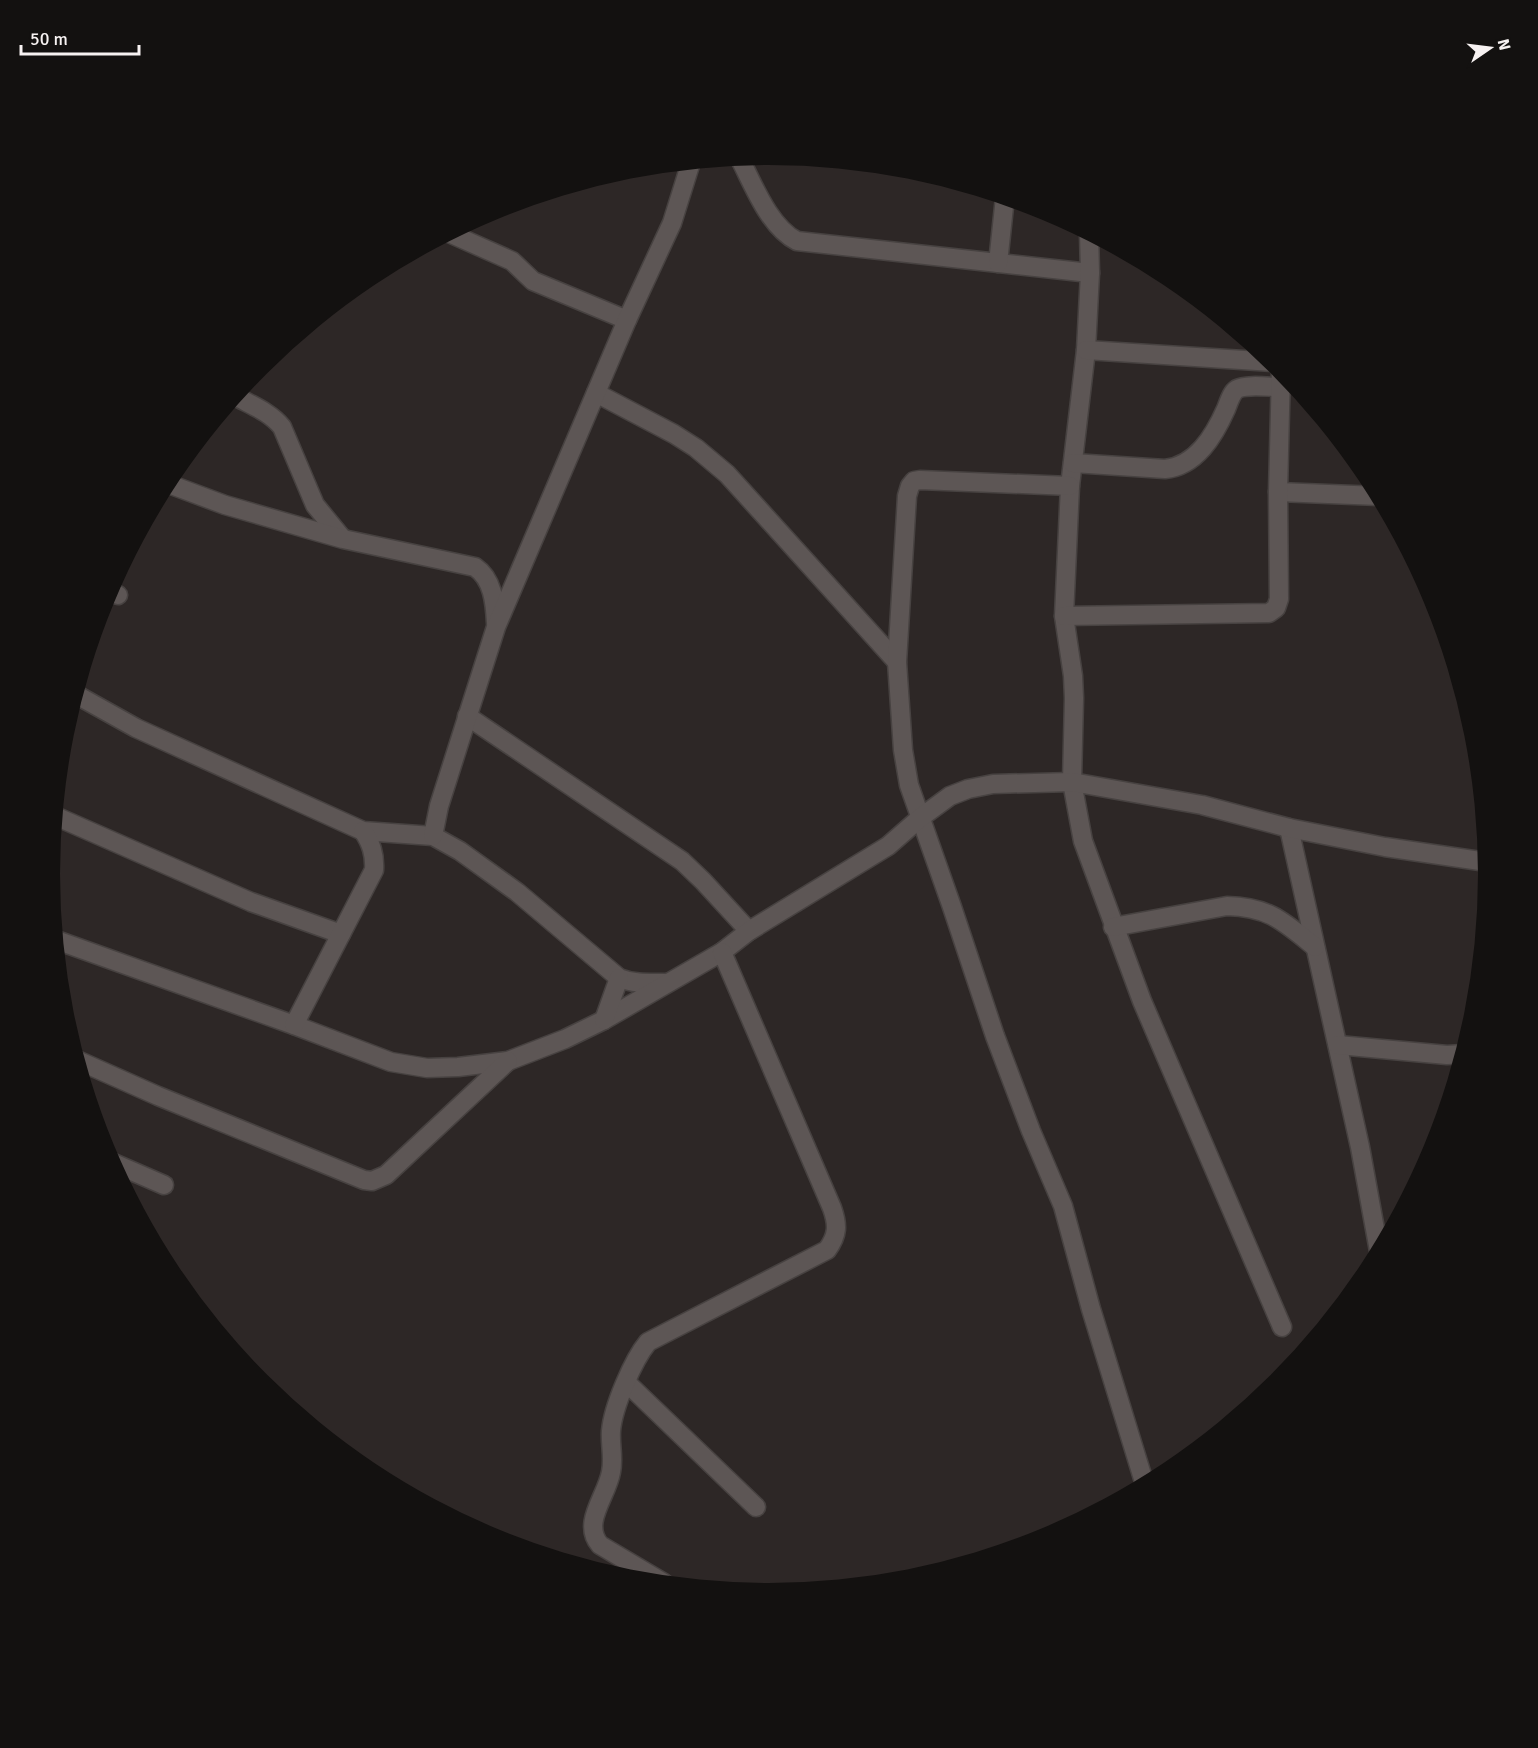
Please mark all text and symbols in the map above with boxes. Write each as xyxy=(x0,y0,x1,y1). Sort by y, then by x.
scale bar xyxy=(21,18,140,56)
north arrow xyxy=(1460,18,1520,78)
text: 50 m xyxy=(30,28,68,50)
text: N xyxy=(1493,37,1515,52)

